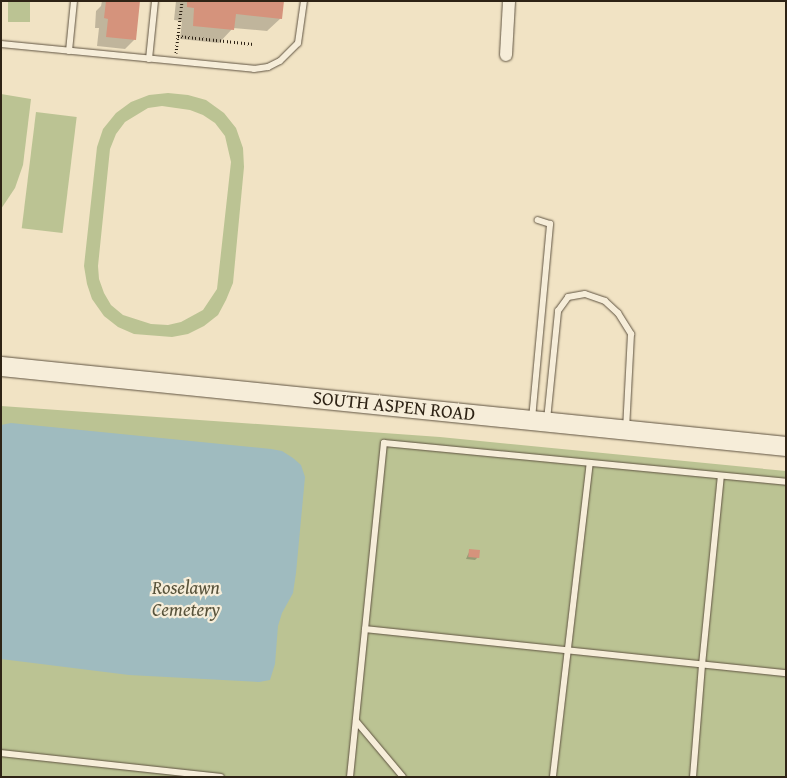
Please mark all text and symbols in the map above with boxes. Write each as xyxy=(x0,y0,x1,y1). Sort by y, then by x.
street label: SOUTH ASPEN ROAD xyxy=(312,386,476,426)
park label: Roselawn Cemetery xyxy=(152,577,220,621)

